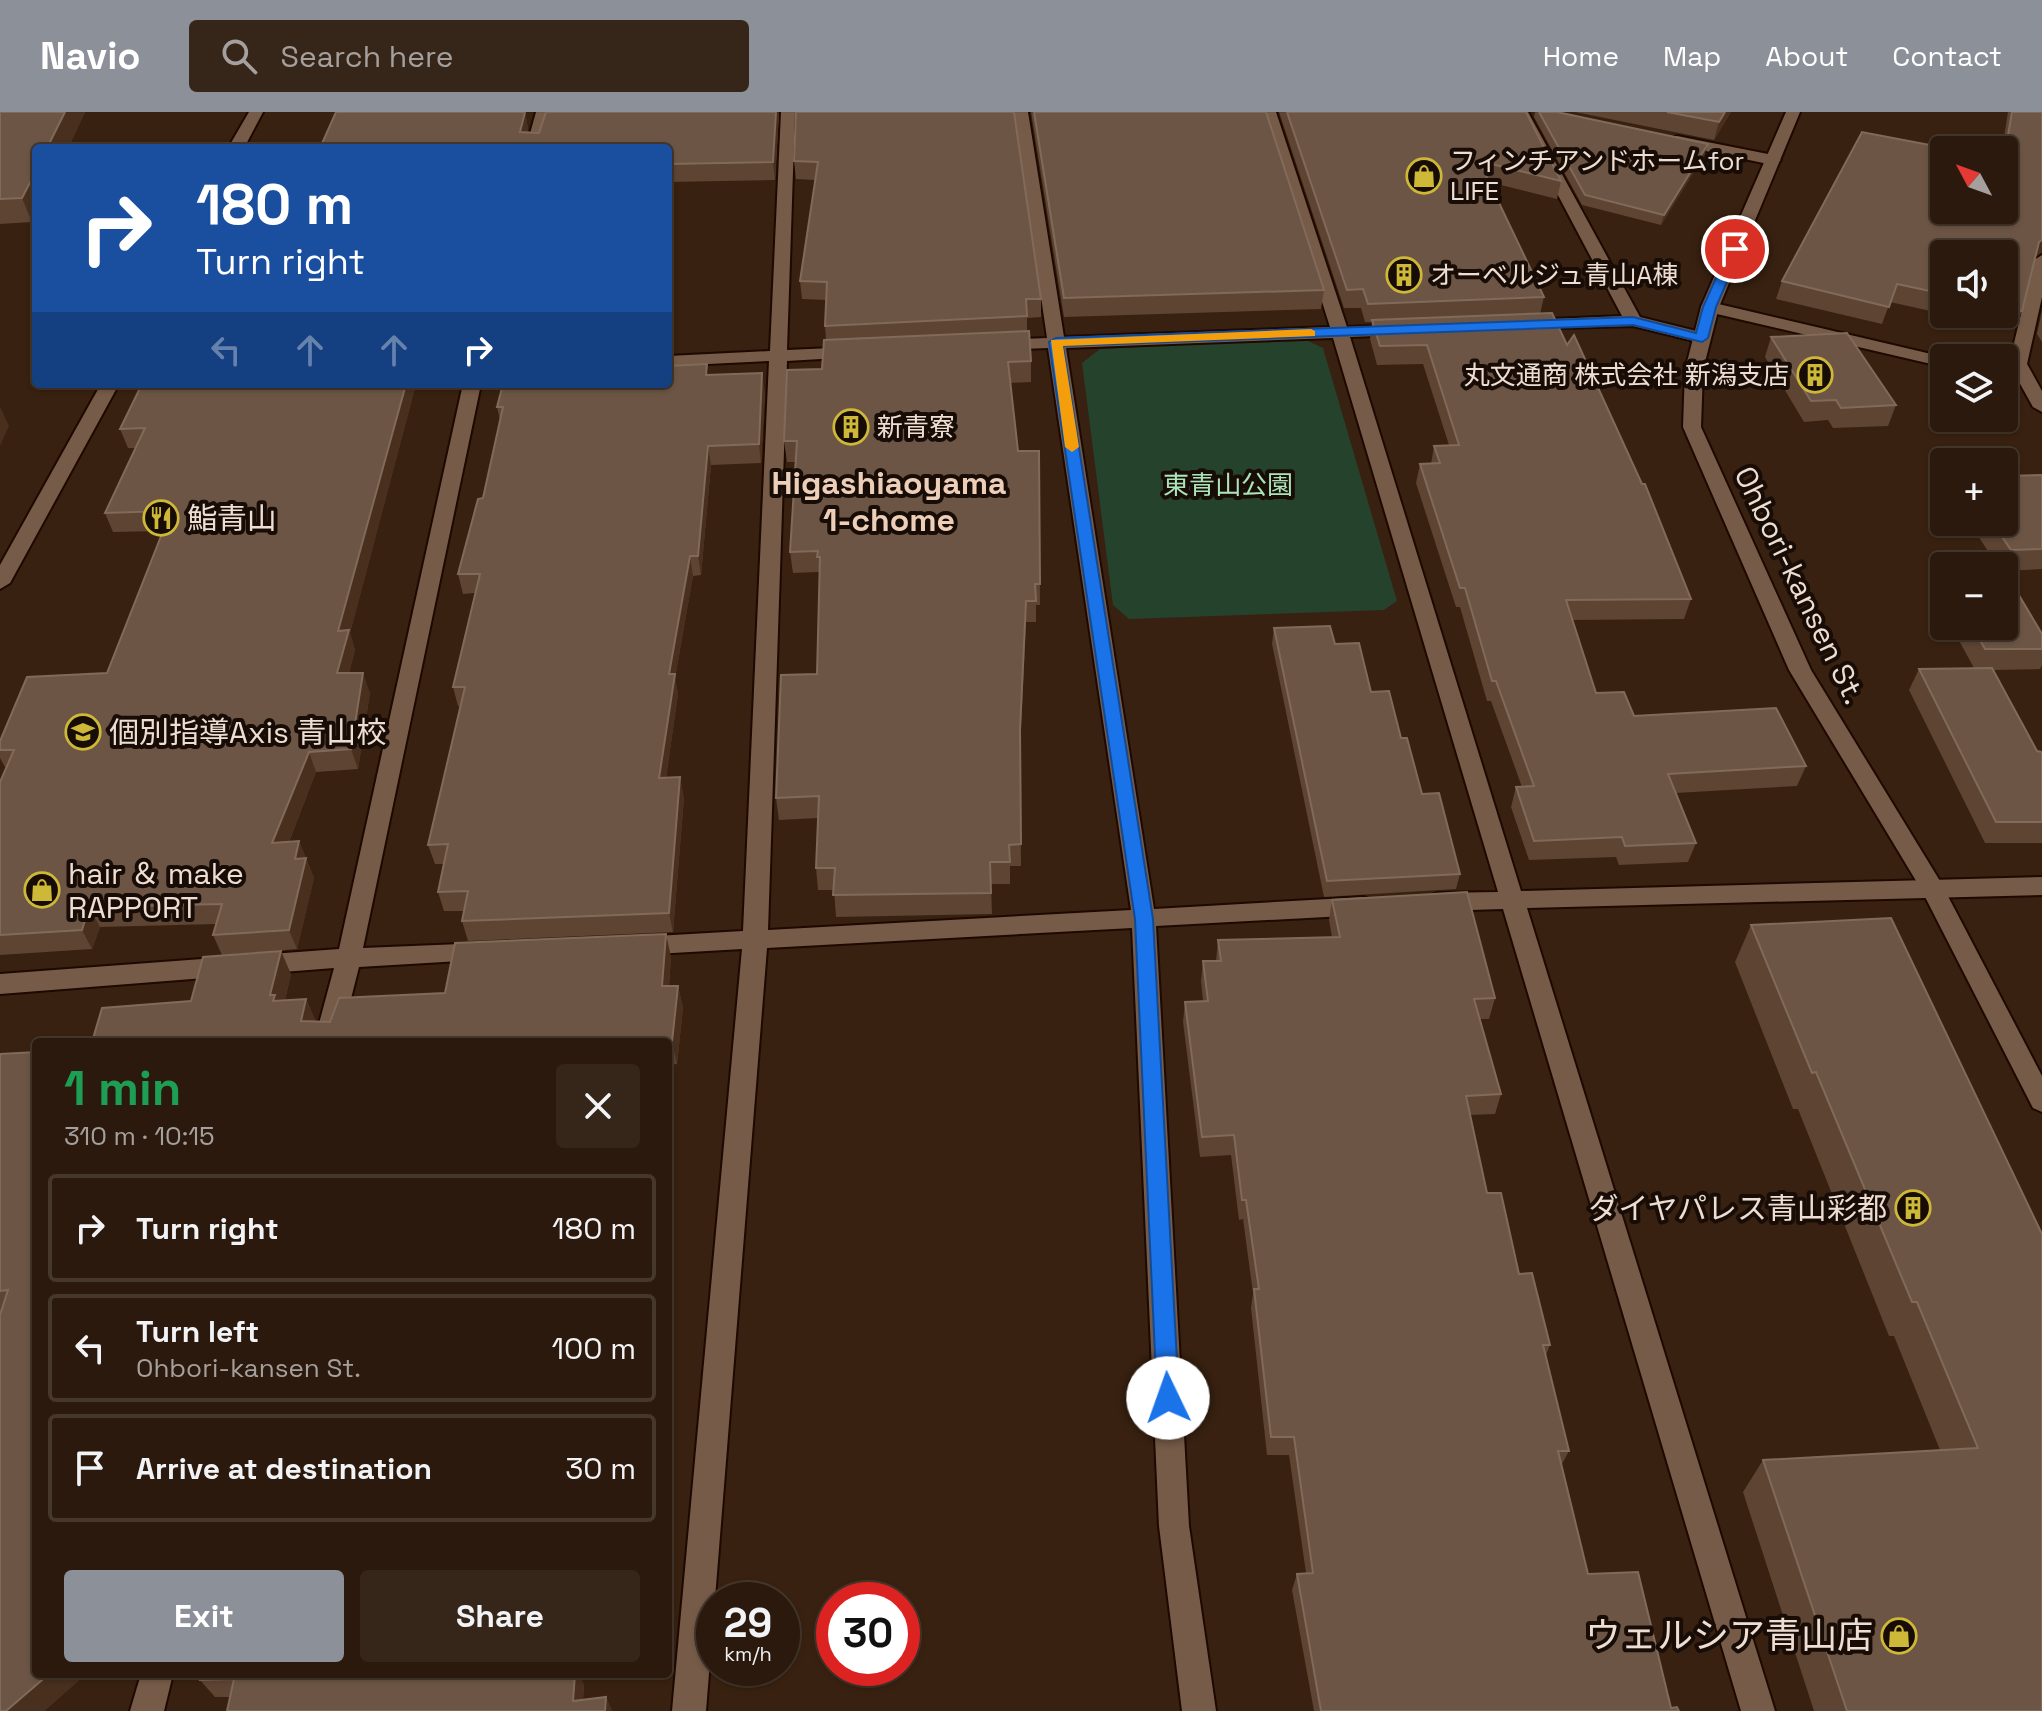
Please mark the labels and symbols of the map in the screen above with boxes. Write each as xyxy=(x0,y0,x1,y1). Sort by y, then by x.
north arrow xyxy=(1930,136,2018,224)
place label: フィンチアンドホームfor LIFE xyxy=(1450,144,1744,208)
shop icon: フィンチアンドホームfor LIFE xyxy=(1405,157,1443,195)
pin xyxy=(1701,215,1769,283)
building icon: オーベルジュ青山A棟 xyxy=(1385,256,1423,294)
place label: オーベルジュ青山A棟 xyxy=(1430,258,1679,292)
building icon: 丸文通商 株式会社 新潟支店 xyxy=(1796,356,1834,394)
place label: 丸文通商 株式会社 新潟支店 xyxy=(1464,358,1789,392)
building icon: 新青寮 xyxy=(832,408,870,446)
place label: 新青寮 xyxy=(877,410,955,444)
street label: Ohbori-kansen St. xyxy=(1726,460,1874,710)
district label: Higashiaoyama 1-chome xyxy=(771,463,1007,540)
park label: 東青山公園 xyxy=(1163,468,1293,502)
restaurant icon: 鮨青山 xyxy=(142,499,180,537)
place label: 鮨青山 xyxy=(187,499,277,538)
school or university icon: 個別指導Axis 青山校 xyxy=(64,713,102,751)
place label: 個別指導Axis 青山校 xyxy=(109,713,387,752)
place label: hair ＆ make RAPPORT xyxy=(68,854,244,927)
shop icon: hair ＆ make RAPPORT xyxy=(23,871,61,909)
place label: ダイヤパレス青山彩都 xyxy=(1589,1189,1887,1228)
building icon: ダイヤパレス青山彩都 xyxy=(1894,1189,1932,1227)
position arrow xyxy=(1126,1356,1210,1440)
speed limit sign: 30 xyxy=(816,1582,920,1686)
place label: ウェルシア青山店 xyxy=(1585,1613,1873,1659)
shop icon: ウェルシア青山店 xyxy=(1880,1617,1918,1655)

